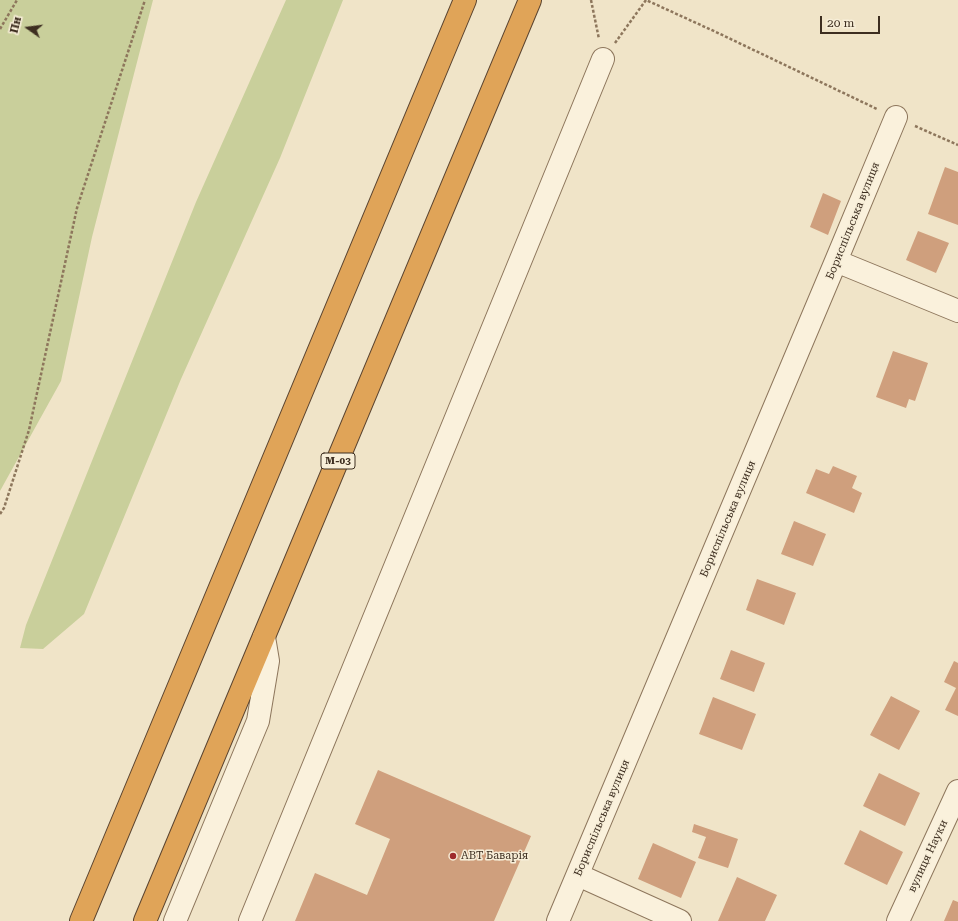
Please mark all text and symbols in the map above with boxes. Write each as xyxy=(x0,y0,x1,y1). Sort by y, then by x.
north arrow xyxy=(8,8,48,48)
scale bar xyxy=(822,8,882,34)
text: Пн xyxy=(8,15,24,35)
text: 20 m xyxy=(827,16,854,30)
street label: Бориспільська вулиця xyxy=(823,160,883,282)
road number: М-03 xyxy=(321,453,355,469)
street label: Бориспільська вулиця xyxy=(697,459,759,579)
street label: Бориспільська вулиця xyxy=(571,758,633,878)
street label: вулиця Науки xyxy=(905,818,951,894)
place label: АВТ Баварія xyxy=(461,849,528,863)
marker: АВТ Баварія xyxy=(448,851,458,861)

